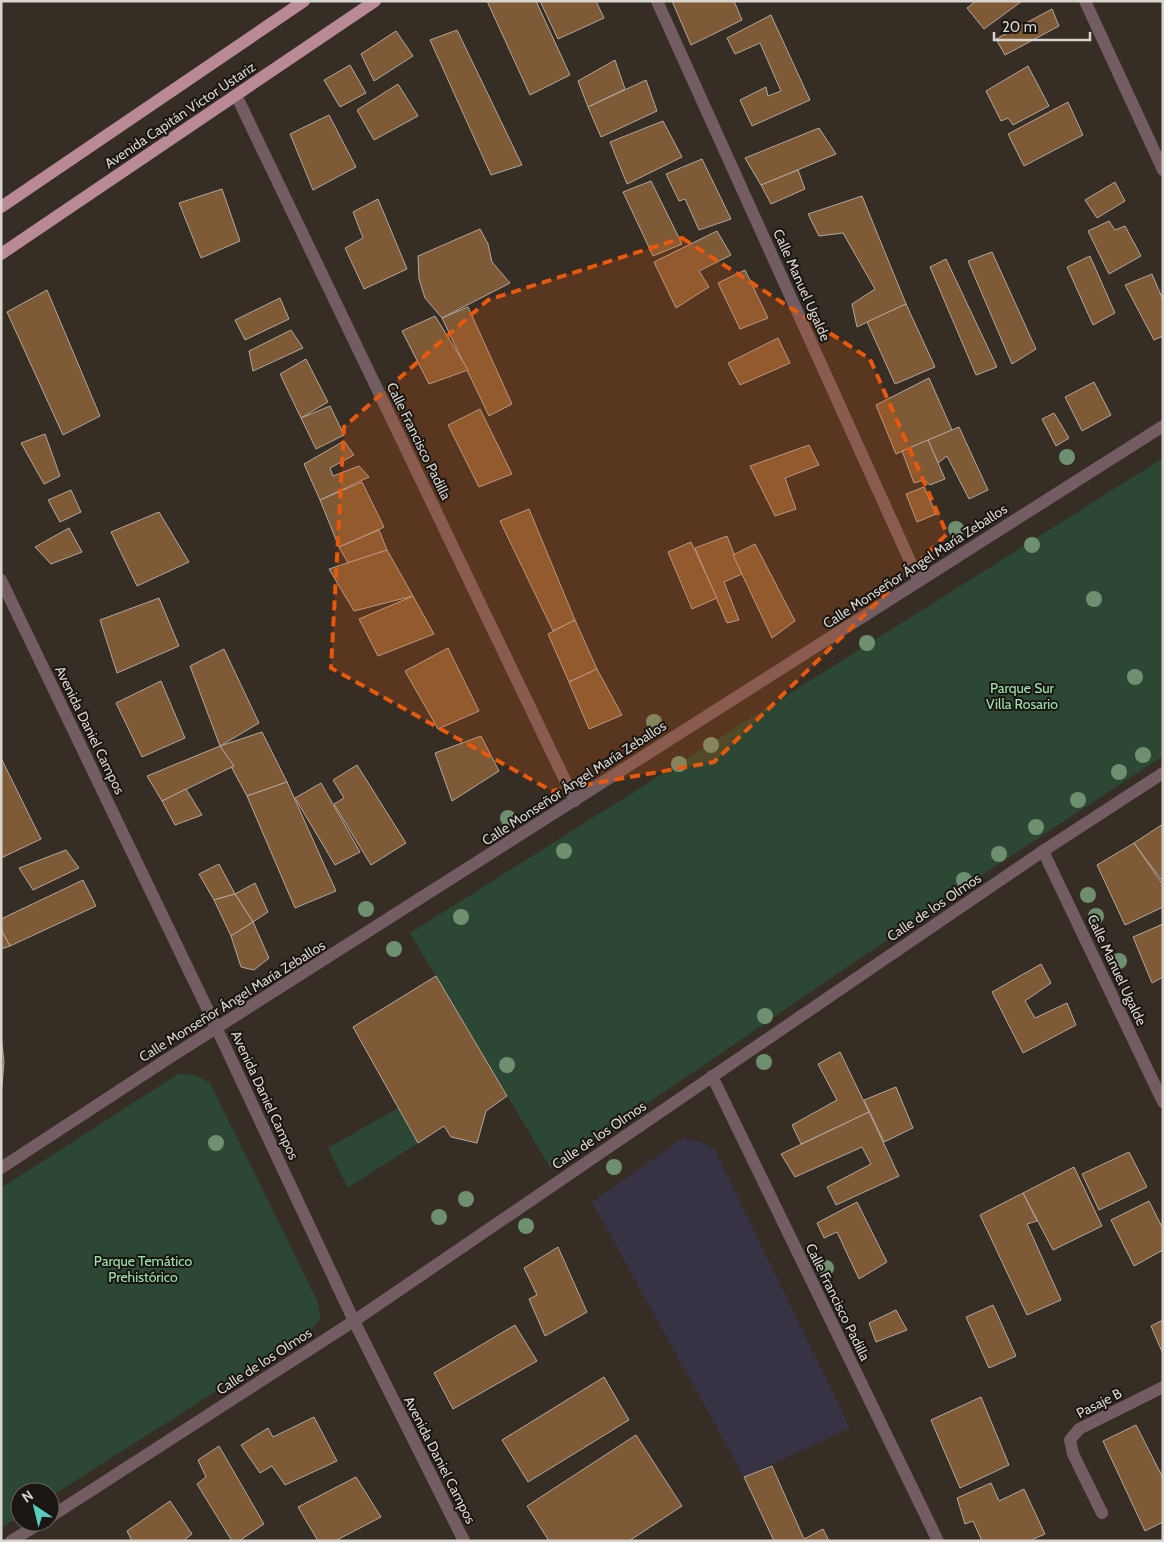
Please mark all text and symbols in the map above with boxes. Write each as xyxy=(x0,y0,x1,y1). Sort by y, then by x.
scale bar xyxy=(994,10,1090,42)
text: 20 m xyxy=(1002,18,1037,36)
street label: Avenida Capitán Víctor Ustariz xyxy=(101,57,259,172)
street label: Calle Manuel Ugalde xyxy=(769,226,835,344)
street label: Calle Francisco Padilla xyxy=(383,379,455,503)
street label: Calle Monseñor Ángel María Zeballos xyxy=(819,499,1011,632)
street label: Avenida Daniel Campos xyxy=(51,663,129,797)
park label: Parque Sur Villa Rosario xyxy=(986,679,1058,713)
street label: Calle Monseñor Ángel María Zeballos xyxy=(478,716,670,849)
street label: Calle de los Olmos xyxy=(883,869,985,945)
street label: Calle Manuel Ugalde xyxy=(1083,911,1151,1029)
street label: Calle Monseñor Ángel María Zeballos xyxy=(136,936,329,1066)
street label: Avenida Daniel Campos xyxy=(227,1027,303,1163)
street label: Calle de los Olmos xyxy=(548,1097,650,1173)
street label: Calle Francisco Padilla xyxy=(802,1240,874,1364)
park label: Parque Temático Prehistórico xyxy=(94,1252,192,1286)
street label: Calle de los Olmos xyxy=(213,1323,315,1398)
street label: Pasaje B xyxy=(1073,1384,1125,1422)
street label: Avenida Daniel Campos xyxy=(400,1393,480,1527)
north arrow xyxy=(10,1482,60,1532)
text: N xyxy=(18,1486,37,1507)

